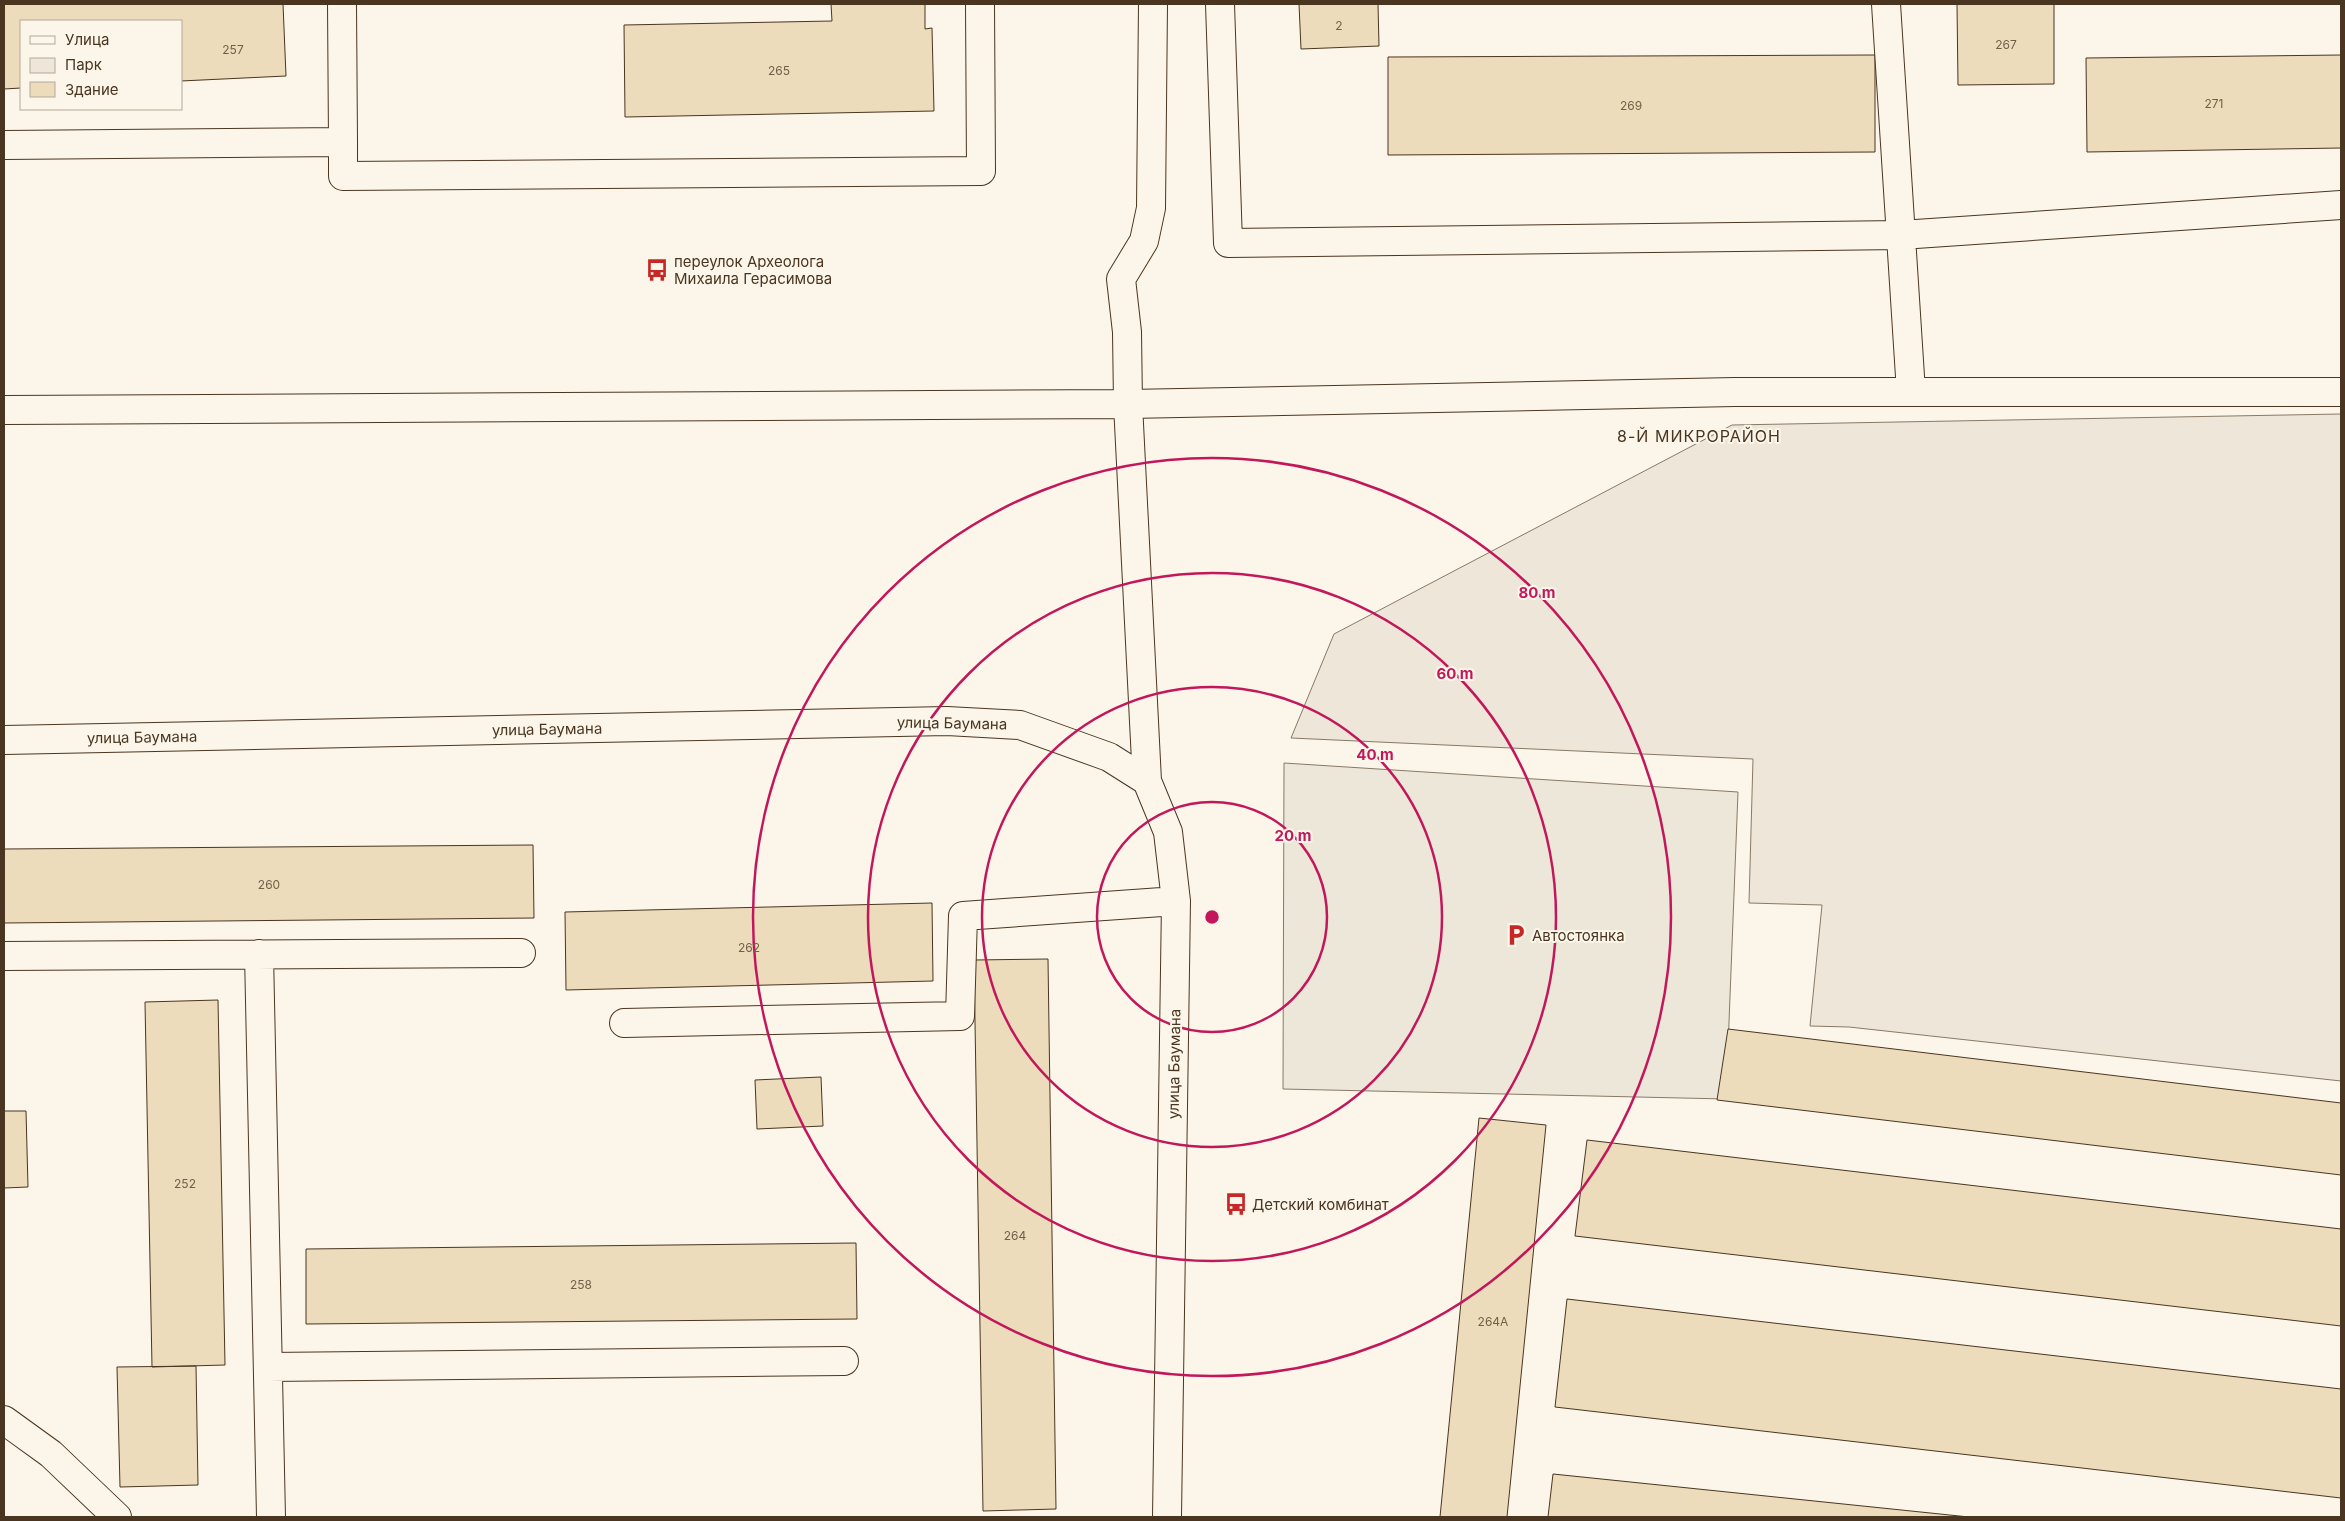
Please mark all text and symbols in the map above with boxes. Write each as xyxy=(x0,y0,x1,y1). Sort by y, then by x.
house number: 2 xyxy=(1335,18,1343,33)
legend xyxy=(20,20,182,110)
text: Улица xyxy=(65,30,109,49)
house number: 267 xyxy=(1995,37,2017,52)
house number: 257 xyxy=(222,42,244,57)
text: Парк xyxy=(65,55,102,74)
house number: 265 xyxy=(768,63,790,78)
text: Здание xyxy=(65,80,119,99)
house number: 271 xyxy=(2205,96,2224,111)
house number: 269 xyxy=(1620,98,1642,113)
place label: переулок Археолога Михаила Герасимова xyxy=(674,252,832,288)
bus stop icon: переулок Археолога Михаила Герасимова xyxy=(644,257,670,283)
district label: 8-Й МИКРОРАЙОН xyxy=(1617,426,1781,446)
text: 80 m xyxy=(1518,583,1556,602)
text: 60 m xyxy=(1436,664,1474,683)
street label: улица Баумана xyxy=(897,713,1007,733)
street label: улица Баумана xyxy=(492,719,602,739)
street label: улица Баумана xyxy=(87,727,197,747)
text: 40 m xyxy=(1356,745,1394,764)
text: 20 m xyxy=(1275,826,1311,845)
house number: 260 xyxy=(258,877,280,892)
centre of rings xyxy=(1203,908,1221,926)
parking icon: Автостоянка xyxy=(1503,922,1529,948)
place label: Автостоянка xyxy=(1532,926,1625,945)
house number: 262 xyxy=(738,940,760,955)
street label: улица Баумана xyxy=(1164,1009,1184,1119)
house number: 252 xyxy=(174,1176,196,1191)
bus stop icon: Детский комбинат xyxy=(1223,1191,1249,1217)
place label: Детский комбинат xyxy=(1252,1195,1389,1214)
house number: 264 xyxy=(1004,1228,1027,1243)
house number: 258 xyxy=(570,1277,592,1292)
house number: 264А xyxy=(1478,1314,1508,1329)

